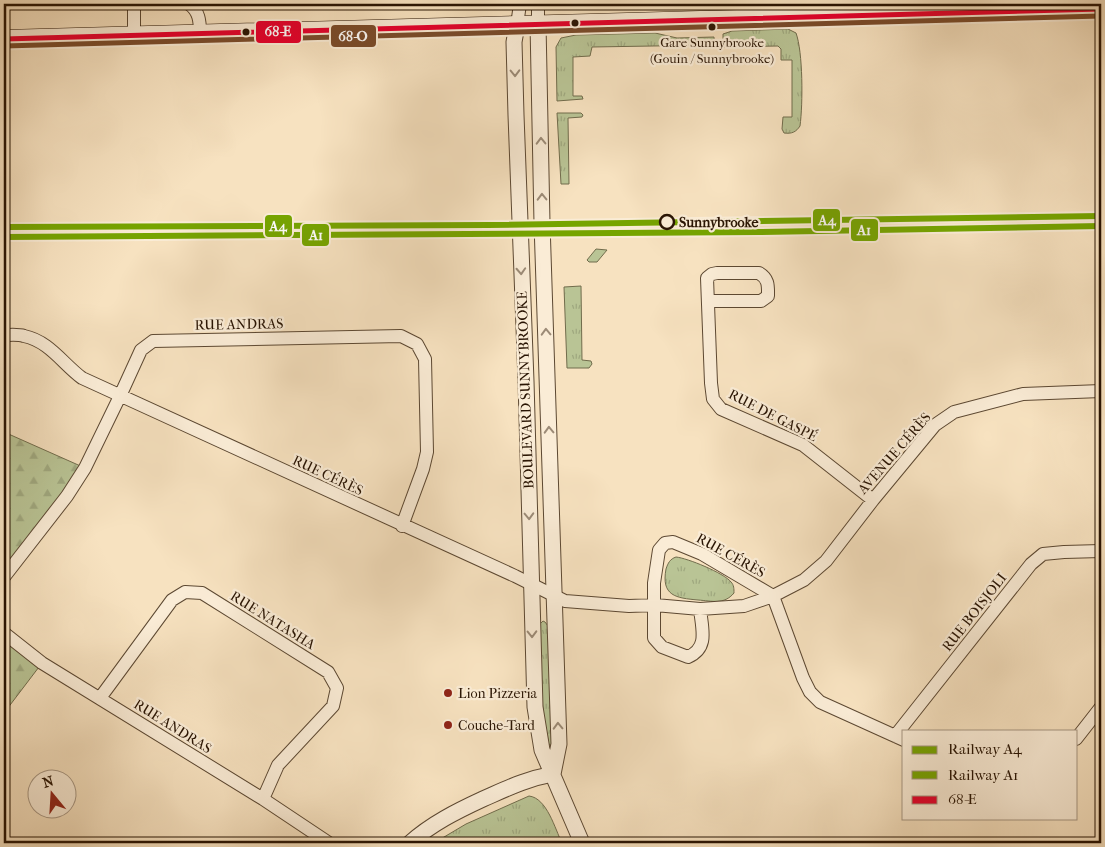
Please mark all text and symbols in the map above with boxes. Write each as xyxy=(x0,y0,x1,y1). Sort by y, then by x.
unlabelled marker xyxy=(570,18,580,28)
line badge: 68-E xyxy=(255,20,302,44)
marker: Gare Sunnybrooke (Gouin / Sunnybrooke) xyxy=(707,22,717,32)
text: 68-E xyxy=(265,23,292,40)
line badge: 68-O xyxy=(330,24,377,48)
unlabelled marker xyxy=(241,27,251,37)
text: 68-O xyxy=(338,28,368,45)
place label: Gare Sunnybrooke (Gouin / Sunnybrooke) xyxy=(650,35,774,66)
one-way arrow xyxy=(510,70,520,77)
one-way arrow xyxy=(536,137,546,145)
one-way arrow xyxy=(537,193,547,201)
line badge: A4 xyxy=(812,208,841,232)
text: A4 xyxy=(817,212,836,229)
line badge: A4 xyxy=(264,214,293,238)
marker: Sunnybrooke xyxy=(659,214,675,230)
place label: Sunnybrooke xyxy=(679,214,759,231)
text: A4 xyxy=(268,218,287,235)
line badge: A1 xyxy=(850,218,879,242)
text: A1 xyxy=(856,222,871,239)
line badge: A1 xyxy=(301,223,330,247)
text: A1 xyxy=(308,227,323,244)
one-way arrow xyxy=(516,267,527,275)
street label: BOULEVARD SUNNYBROOKE xyxy=(514,290,537,489)
street label: RUE ANDRAS xyxy=(194,315,284,334)
one-way arrow xyxy=(541,327,551,335)
street label: RUE DE GASPÉ xyxy=(726,385,821,445)
street label: AVENUE CÉRÈS xyxy=(853,408,935,498)
one-way arrow xyxy=(544,426,554,434)
street label: RUE CÉRÈS xyxy=(290,451,366,499)
one-way arrow xyxy=(524,512,534,520)
street label: RUE CÉRÈS xyxy=(693,529,769,581)
street label: RUE BOISJOLI xyxy=(939,569,1011,655)
street label: RUE NATASHA xyxy=(227,588,319,654)
one-way arrow xyxy=(527,630,537,638)
place label: Lion Pizzeria xyxy=(458,685,538,702)
marker: Lion Pizzeria xyxy=(442,687,454,699)
street label: RUE ANDRAS xyxy=(131,696,215,757)
place label: Couche-Tard xyxy=(458,717,535,734)
marker: Couche-Tard xyxy=(442,719,454,731)
one-way arrow xyxy=(553,722,563,730)
legend xyxy=(902,730,1078,820)
text: Railway A4 xyxy=(948,740,1023,758)
text: Railway A1 xyxy=(948,766,1018,784)
north arrow xyxy=(28,770,78,820)
text: N xyxy=(40,772,56,792)
text: 68-E xyxy=(948,790,977,808)

